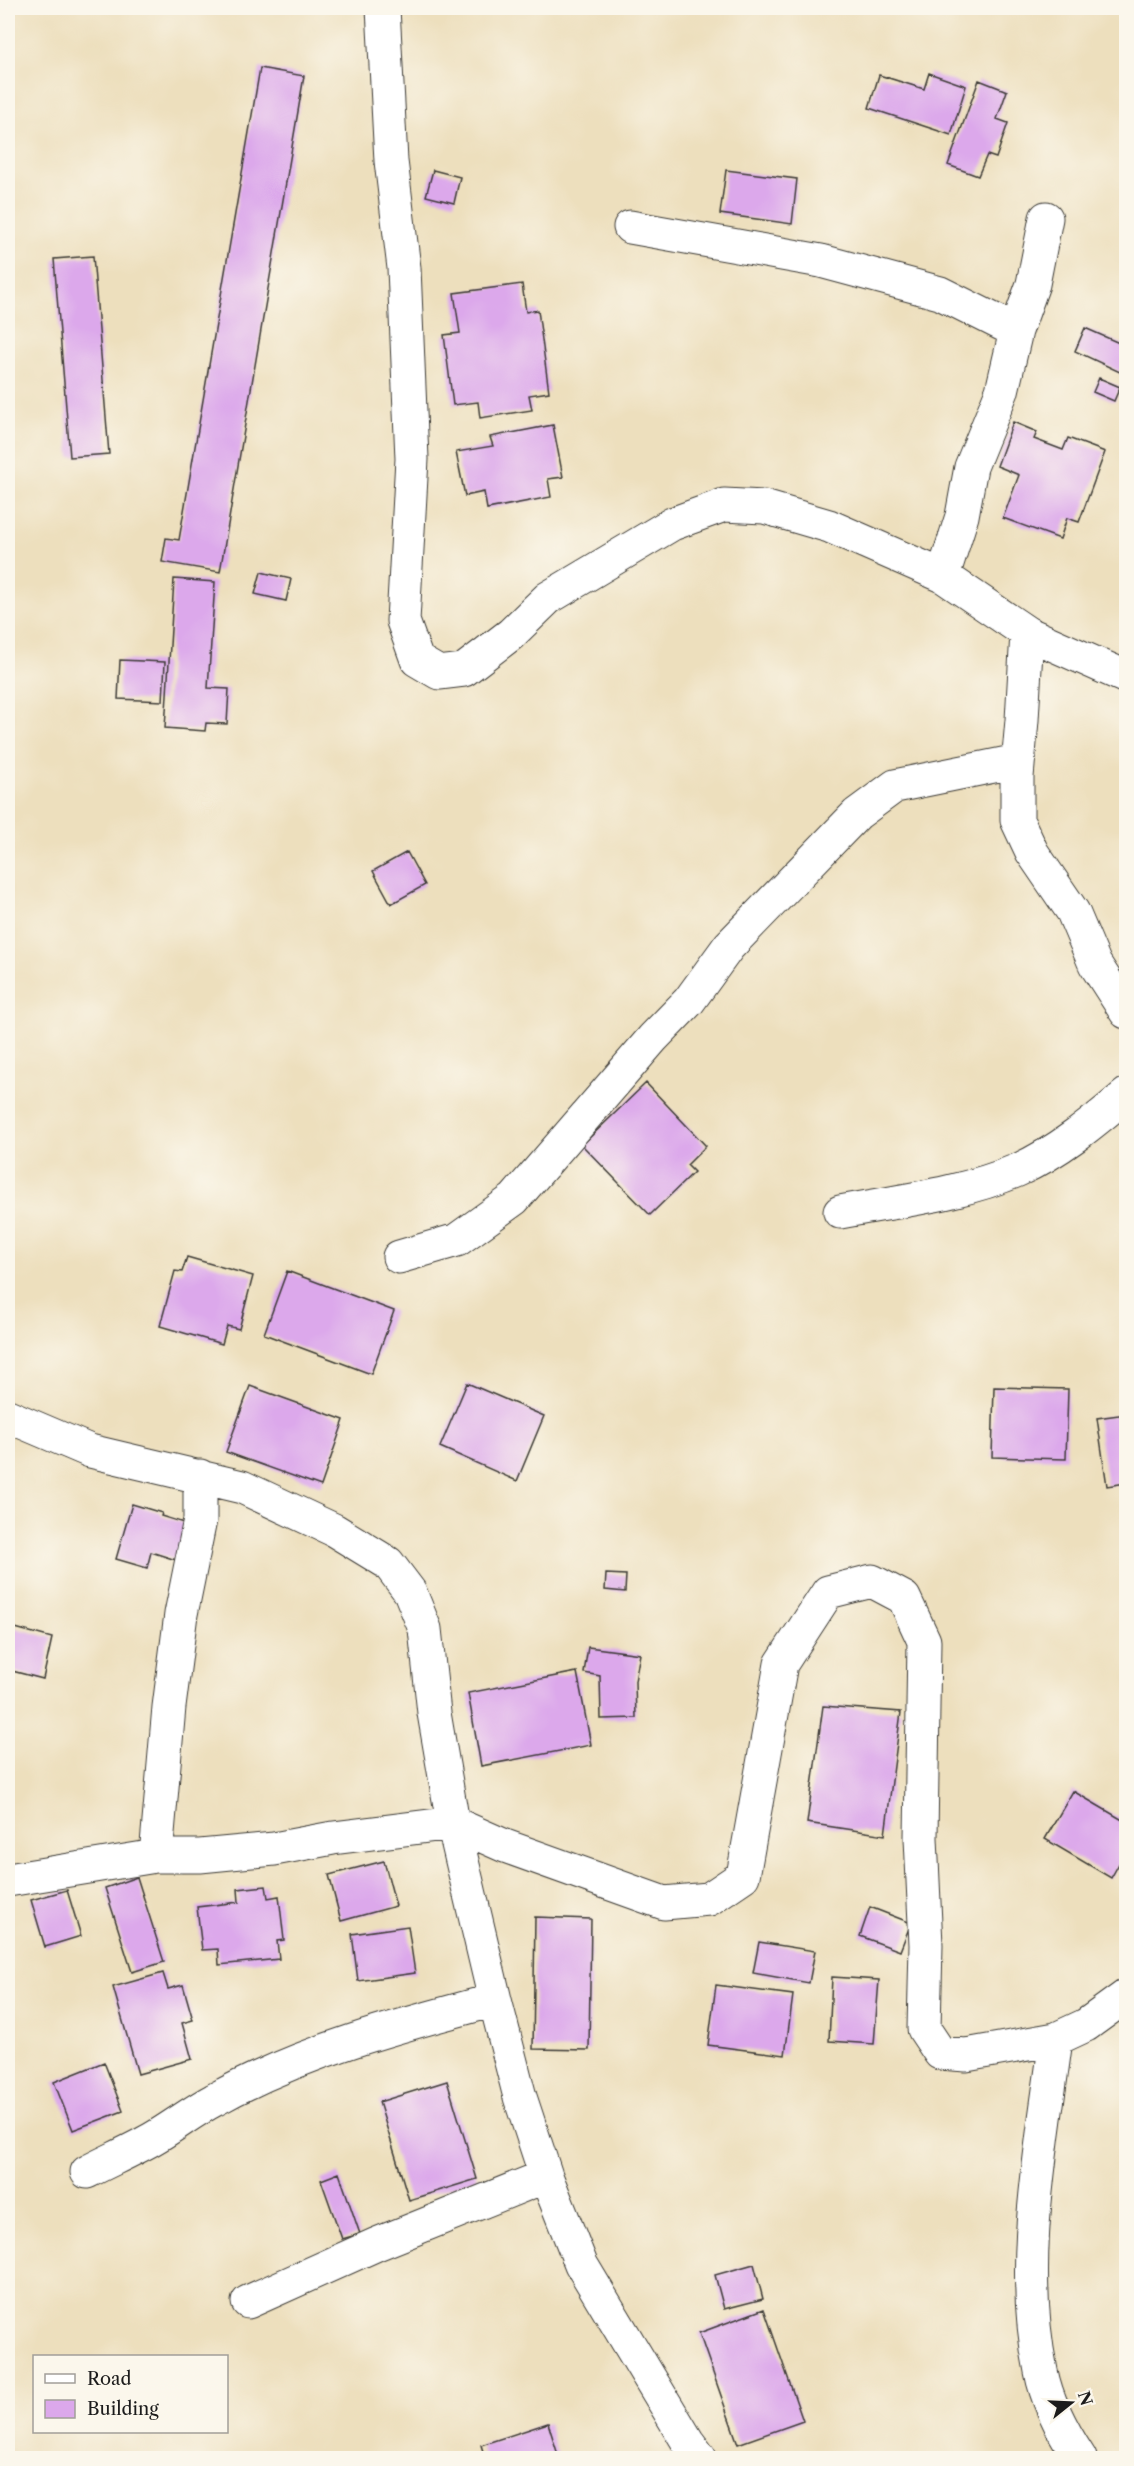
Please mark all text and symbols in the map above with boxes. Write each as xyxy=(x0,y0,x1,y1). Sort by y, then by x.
legend xyxy=(33,2355,228,2433)
text: Road xyxy=(87,2368,132,2390)
north arrow xyxy=(1041,2373,1101,2433)
text: N xyxy=(1074,2389,1097,2408)
text: Building xyxy=(87,2398,159,2420)

